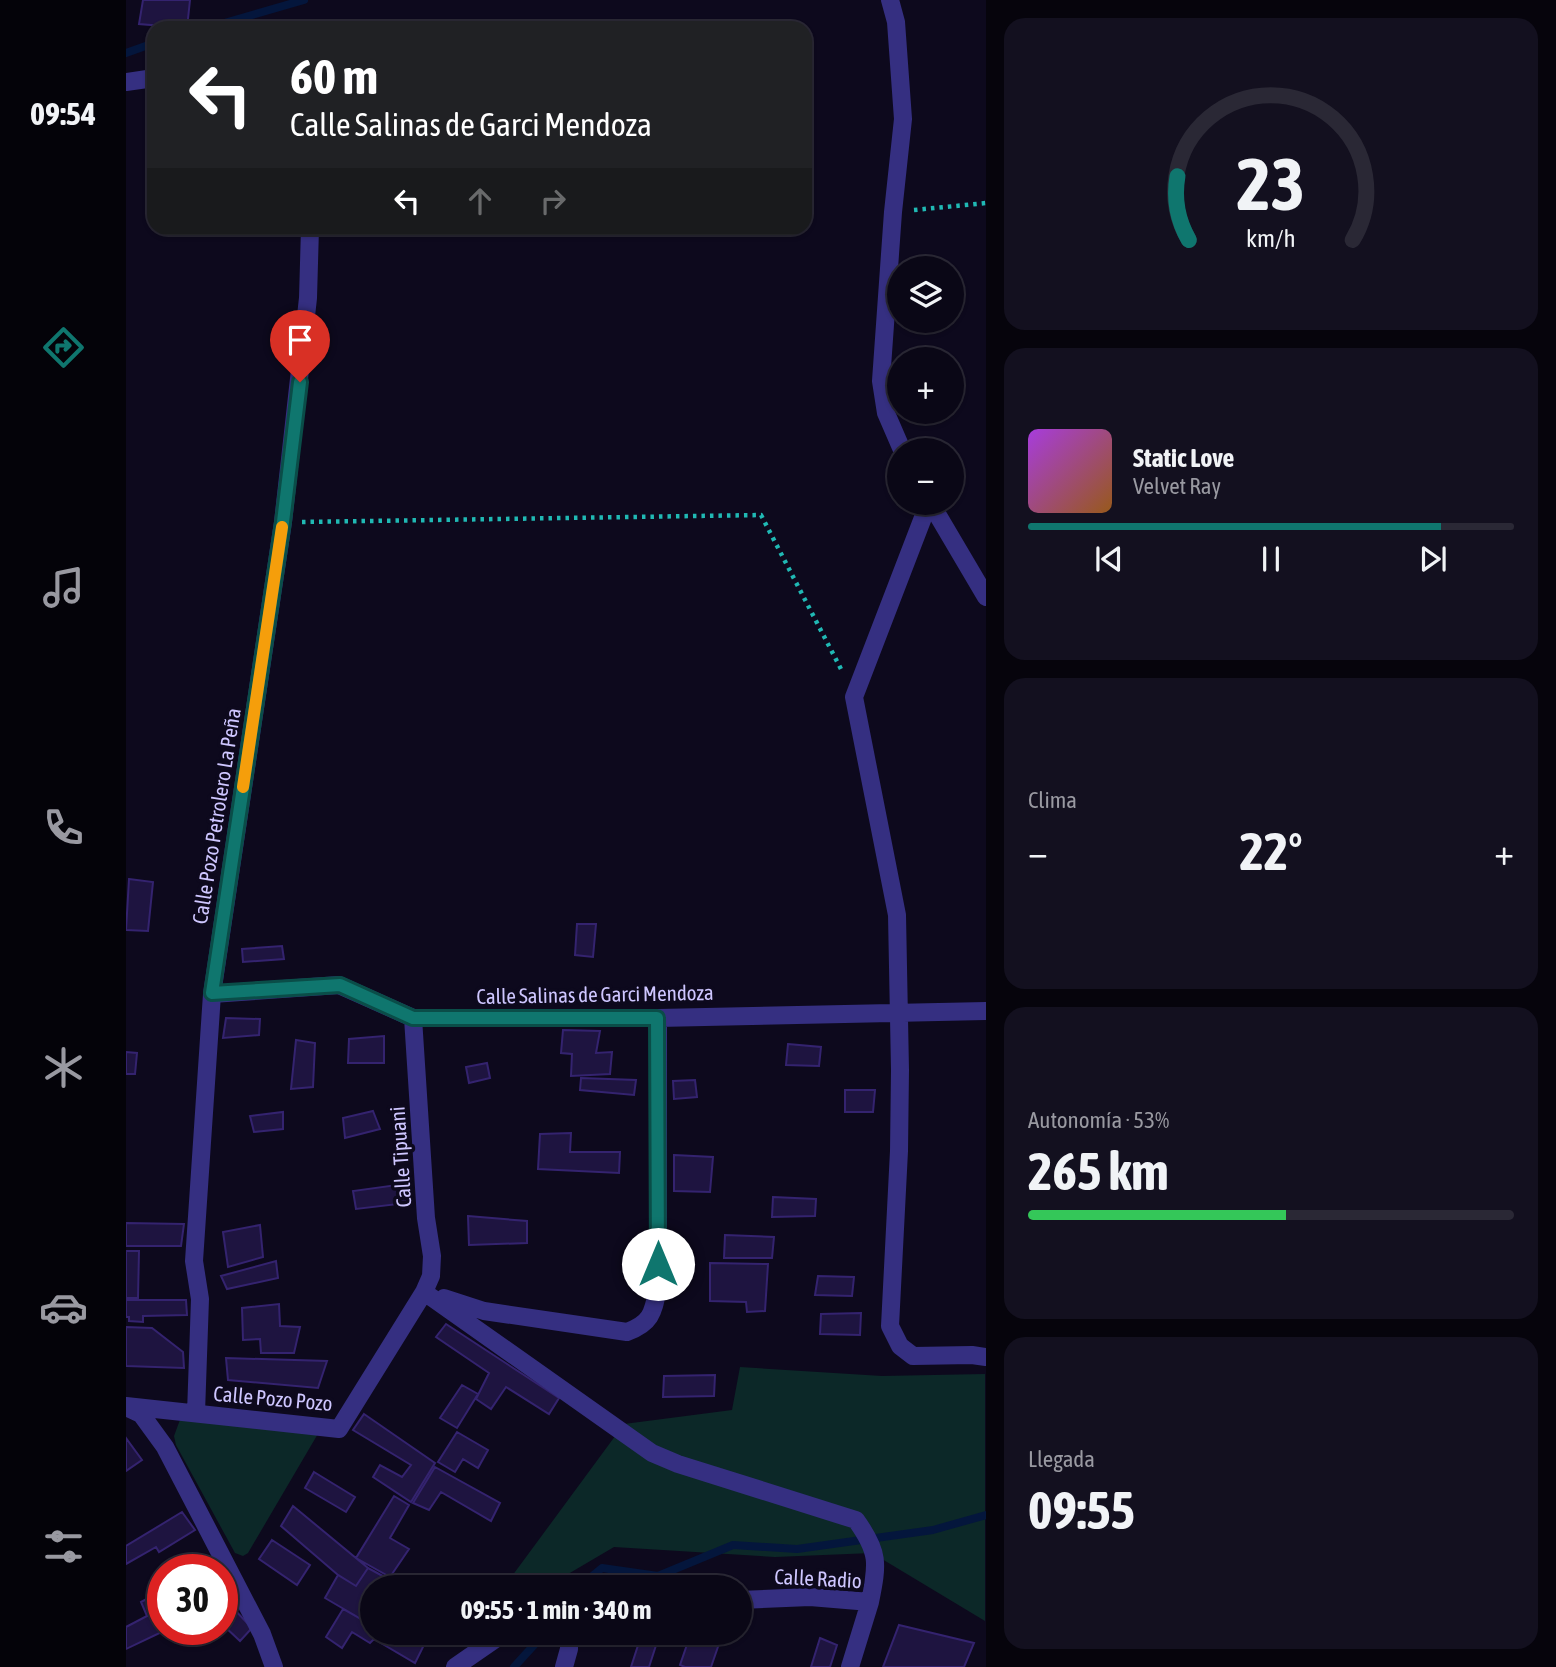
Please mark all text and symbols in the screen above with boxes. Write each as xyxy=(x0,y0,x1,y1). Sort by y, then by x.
text: 60 m xyxy=(290,48,378,104)
icon: left xyxy=(175,49,266,140)
text: 09:54 xyxy=(30,95,96,132)
text: Calle Salinas de Garci Mendoza xyxy=(290,106,652,143)
text: 23 xyxy=(1237,142,1305,225)
icon: left xyxy=(388,182,426,220)
icon: ahead xyxy=(461,182,499,220)
icon: right xyxy=(534,182,572,220)
text: km/h xyxy=(1246,224,1296,252)
map controls xyxy=(887,256,964,515)
button: layers xyxy=(887,256,964,333)
pin xyxy=(270,310,330,382)
icon: arrive xyxy=(281,321,319,359)
icon: directions xyxy=(39,323,88,372)
button: + xyxy=(887,347,964,424)
button: − xyxy=(887,438,964,515)
text: Static Love xyxy=(1133,443,1234,473)
text: Velvet Ray xyxy=(1133,473,1221,499)
icon: previous xyxy=(1090,540,1128,578)
icon: pause xyxy=(1252,540,1290,578)
icon: next xyxy=(1414,540,1452,578)
icon: music xyxy=(39,563,88,612)
street label: Calle Pozo Petrolero La Peña xyxy=(187,706,245,926)
text: Clima xyxy=(1028,787,1077,813)
icon: phone xyxy=(39,803,88,852)
text: 22° xyxy=(1239,821,1303,881)
text: − xyxy=(1028,830,1048,873)
text: + xyxy=(1494,830,1514,873)
street label: Calle Salinas de Garci Mendoza xyxy=(476,980,714,1008)
icon: climate xyxy=(39,1043,88,1092)
street label: Calle Tipuani xyxy=(385,1106,415,1208)
text: Autonomía · 53% xyxy=(1028,1107,1169,1133)
text: 265 km xyxy=(1028,1141,1169,1201)
position arrow xyxy=(621,1227,695,1301)
icon: car xyxy=(39,1283,88,1332)
street label: Calle Pozo Pozo xyxy=(213,1381,333,1415)
text: Llegada xyxy=(1028,1446,1095,1472)
text: 09:55 xyxy=(1028,1480,1135,1540)
icon: filters xyxy=(39,1522,88,1571)
speed limit sign: 30 xyxy=(147,1554,238,1645)
street label: Calle Radio xyxy=(774,1564,862,1592)
text: 09:55 · 1 min · 340 m xyxy=(461,1595,651,1625)

